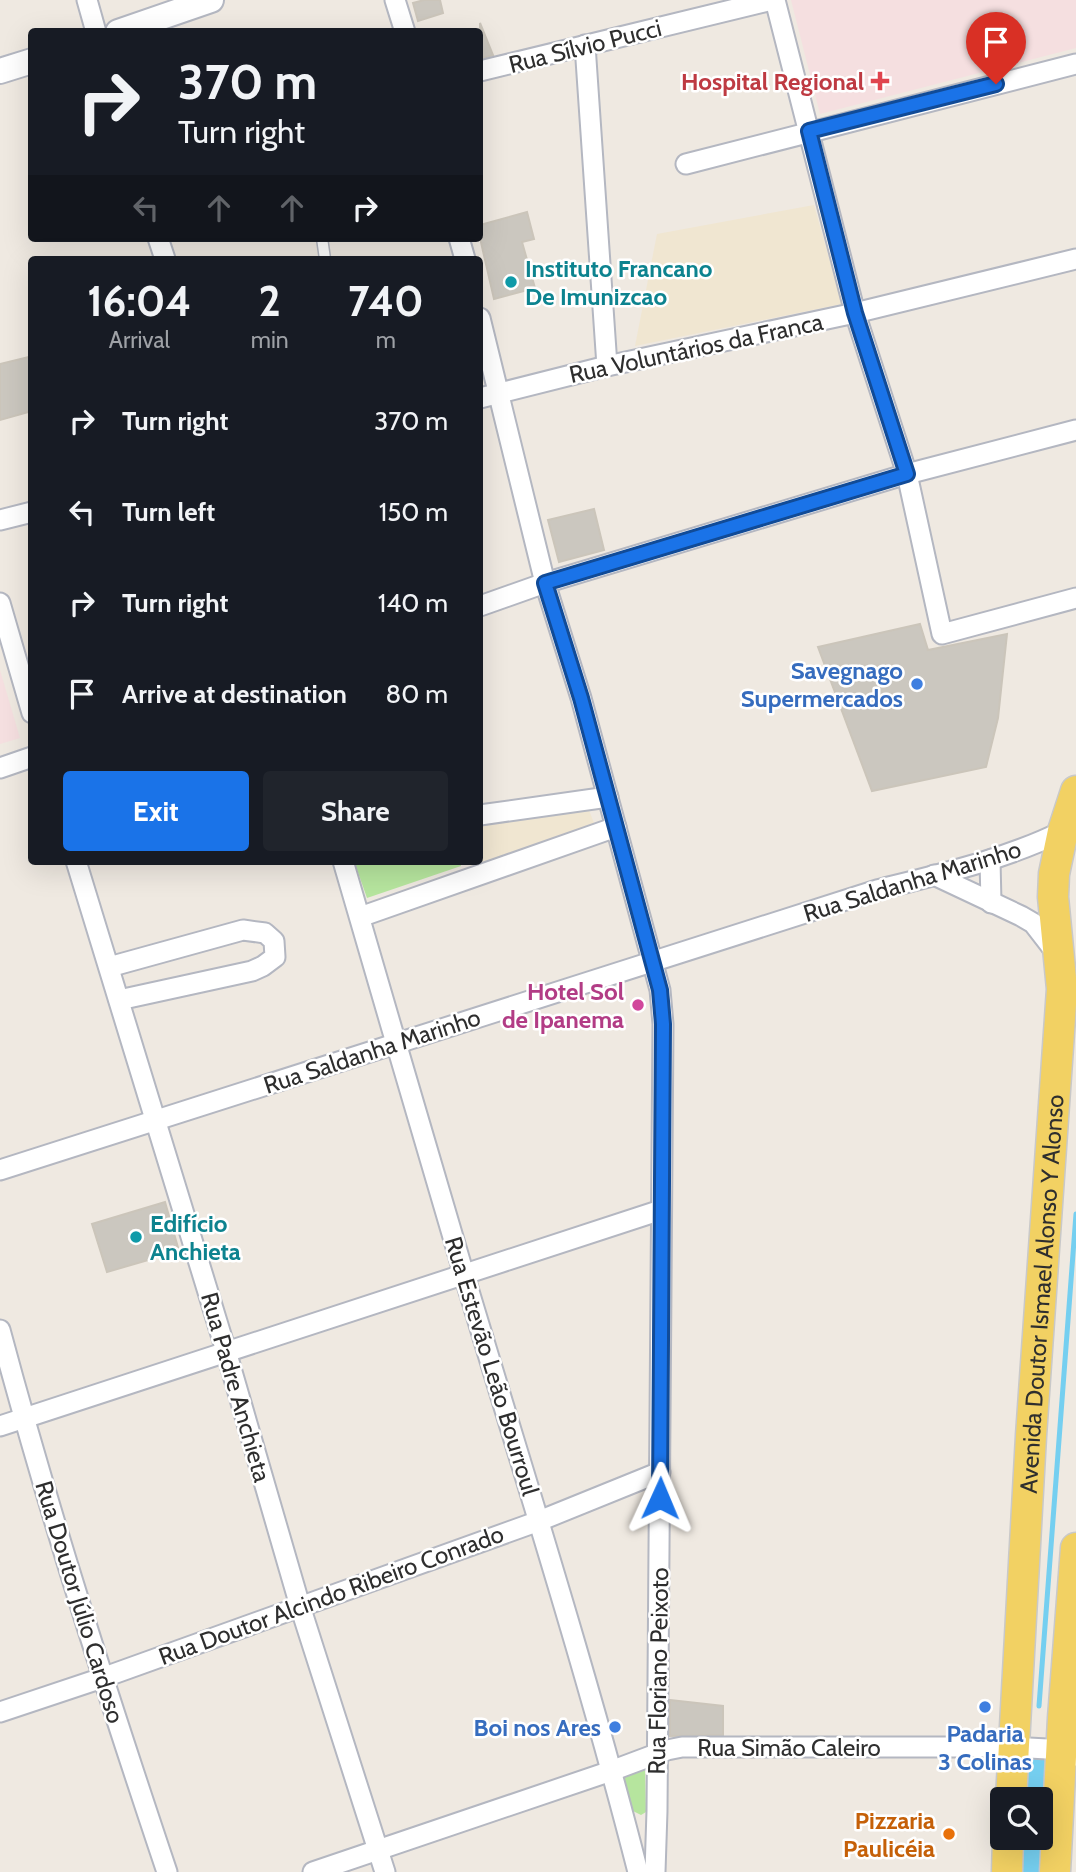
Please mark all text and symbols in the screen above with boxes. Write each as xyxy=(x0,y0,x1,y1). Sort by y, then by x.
pin xyxy=(966,12.0,1026,84)
street label: Rua Sílvio Pucci xyxy=(506,13,664,79)
icon: arrive xyxy=(977,23,1015,61)
text: 370 m xyxy=(178,52,317,111)
icon: right xyxy=(63,56,154,147)
place label: Hospital Regional xyxy=(681,67,864,96)
marker: Hospital Regional xyxy=(870,71,890,91)
text: Turn right xyxy=(178,112,305,151)
icon: left xyxy=(127,189,165,227)
icon: ahead xyxy=(200,189,238,227)
icon: ahead xyxy=(273,189,311,227)
icon: right xyxy=(346,189,384,227)
place label: Instituto Francano De Imunizcao xyxy=(525,254,713,311)
marker: Instituto Francano De Imunizcao xyxy=(503,274,519,290)
text: 16:04 xyxy=(87,275,191,327)
text: 2 xyxy=(259,275,281,327)
text: 740 xyxy=(348,275,424,327)
street label: Rua Voluntários da Franca xyxy=(566,307,826,389)
text: Arrival xyxy=(109,326,170,354)
text: min xyxy=(251,326,289,354)
text: m xyxy=(376,326,396,354)
icon: right xyxy=(63,402,101,440)
text: Turn right xyxy=(122,405,228,437)
text: 370 m xyxy=(374,405,448,437)
icon: left xyxy=(63,493,101,531)
text: Turn left xyxy=(122,496,215,528)
text: 150 m xyxy=(379,496,448,528)
icon: right xyxy=(63,584,101,622)
text: Turn right xyxy=(122,587,228,619)
text: 140 m xyxy=(378,587,448,619)
place label: Savegnago Supermercados xyxy=(741,656,903,713)
icon: arrive xyxy=(63,675,101,713)
marker: Savegnago Supermercados xyxy=(909,676,925,692)
text: Arrive at destination xyxy=(122,678,347,710)
text: 80 m xyxy=(385,678,448,710)
button: Exit xyxy=(63,771,249,851)
button: Share xyxy=(263,771,448,851)
street label: Rua Saldanha Marinho xyxy=(800,834,1024,928)
place label: Hotel Sol de Ipanema xyxy=(502,977,624,1034)
marker: Hotel Sol de Ipanema xyxy=(630,997,646,1013)
street label: Rua Saldanha Marinho xyxy=(260,1002,484,1100)
street label: Avenida Doutor Ismael Alonso Y Alonso xyxy=(1013,1093,1069,1494)
place label: Edifício Anchieta xyxy=(150,1209,241,1266)
marker: Edifício Anchieta xyxy=(128,1229,144,1245)
street label: Rua Estevão Leão Bourroul xyxy=(439,1233,545,1499)
street label: Rua Padre Anchieta xyxy=(195,1289,277,1486)
position arrow xyxy=(623,1461,697,1535)
street label: Rua Doutor Júlio Cardoso xyxy=(29,1477,131,1727)
street label: Rua Doutor Alcindo Ribeiro Conrado xyxy=(155,1519,507,1671)
street label: Rua Floriano Peixoto xyxy=(642,1567,674,1775)
marker: Padaria 3 Colinas xyxy=(977,1699,993,1715)
place label: Boi nos Ares xyxy=(473,1713,601,1742)
marker: Boi nos Ares xyxy=(607,1719,623,1735)
place label: Padaria 3 Colinas xyxy=(938,1719,1032,1776)
street label: Rua Simão Caleiro xyxy=(697,1733,881,1762)
map controls xyxy=(990,1787,1053,1850)
button: search xyxy=(990,1787,1053,1850)
place label: Pizzaria Paulicéia xyxy=(843,1806,935,1863)
marker: Pizzaria Paulicéia xyxy=(941,1826,957,1842)

